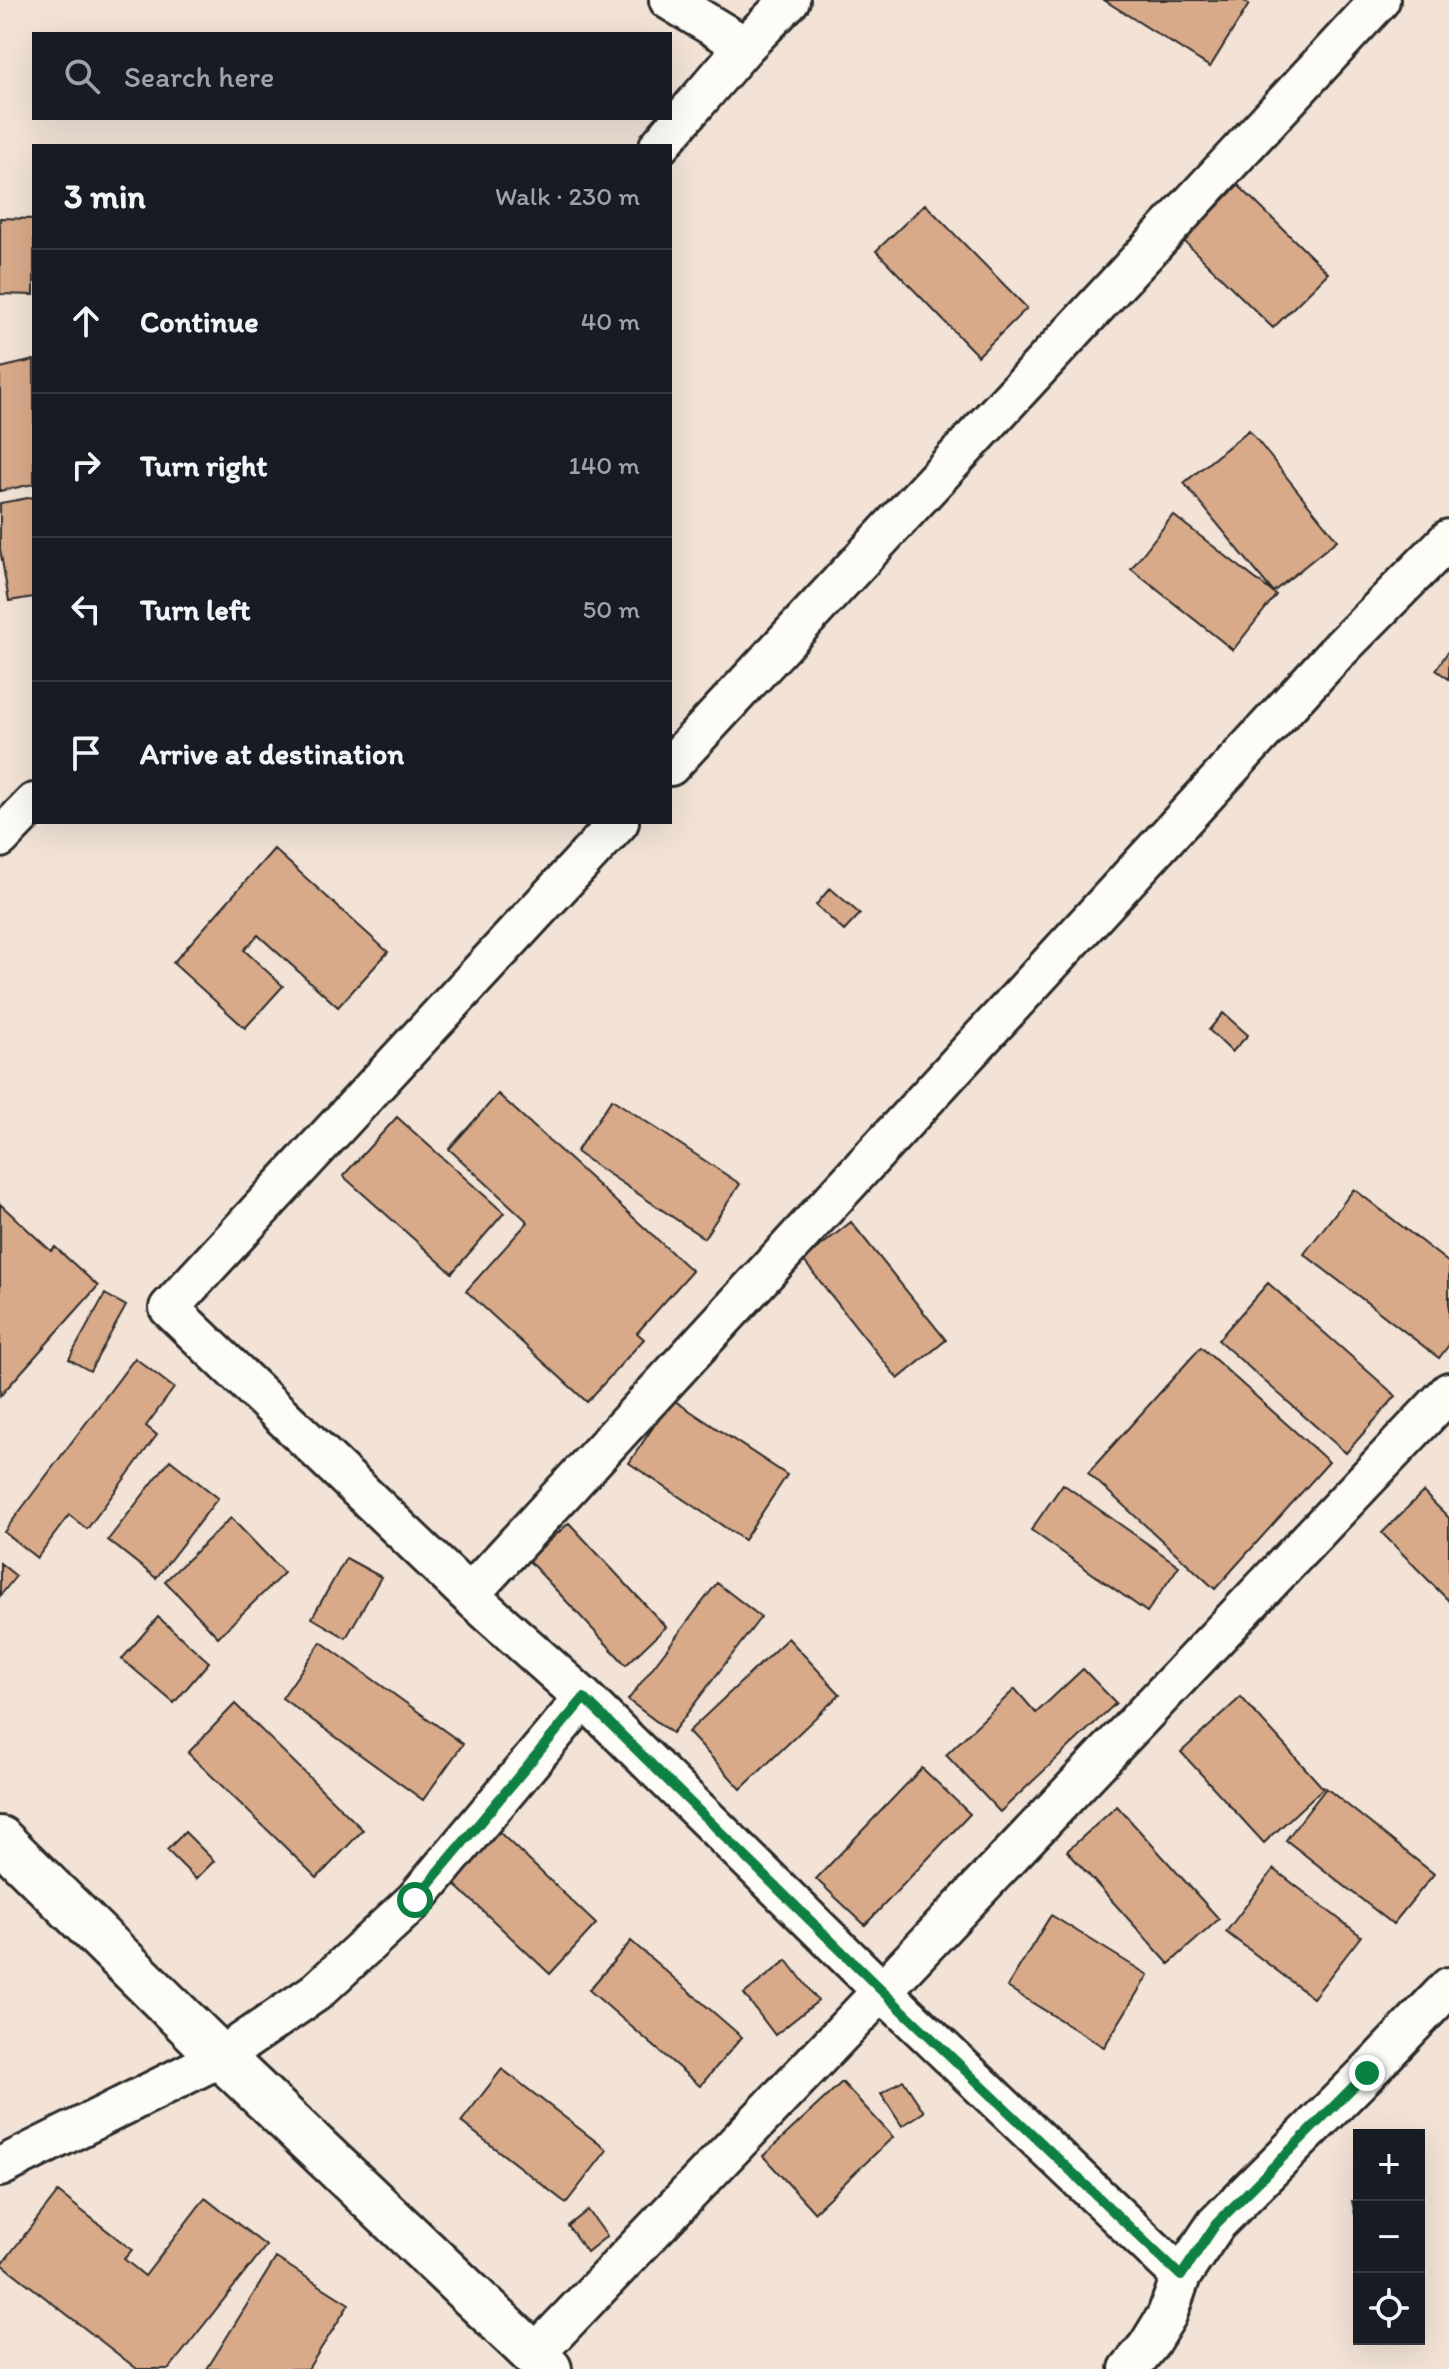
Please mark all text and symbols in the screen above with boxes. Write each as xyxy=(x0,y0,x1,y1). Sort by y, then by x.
search box xyxy=(32,32,672,120)
icon: search xyxy=(60,54,104,98)
text: Search here xyxy=(124,58,274,95)
text: 3 min xyxy=(64,176,146,217)
text: Walk · 230 m xyxy=(495,180,640,212)
icon: ahead xyxy=(64,299,108,343)
text: Continue xyxy=(140,303,259,340)
text: 40 m xyxy=(581,305,640,337)
icon: right xyxy=(64,443,108,487)
text: Turn right xyxy=(140,447,268,484)
text: 140 m xyxy=(569,449,640,481)
icon: left xyxy=(64,587,108,631)
text: Turn left xyxy=(140,591,251,628)
text: 50 m xyxy=(583,593,640,625)
icon: arrive xyxy=(64,731,108,775)
text: Arrive at destination xyxy=(140,735,404,772)
route start xyxy=(397,1882,433,1918)
route end xyxy=(1349,2055,1385,2091)
map controls xyxy=(1353,2129,1425,2345)
button: + xyxy=(1353,2129,1425,2201)
button: − xyxy=(1353,2201,1425,2273)
button: locate xyxy=(1353,2273,1425,2345)

